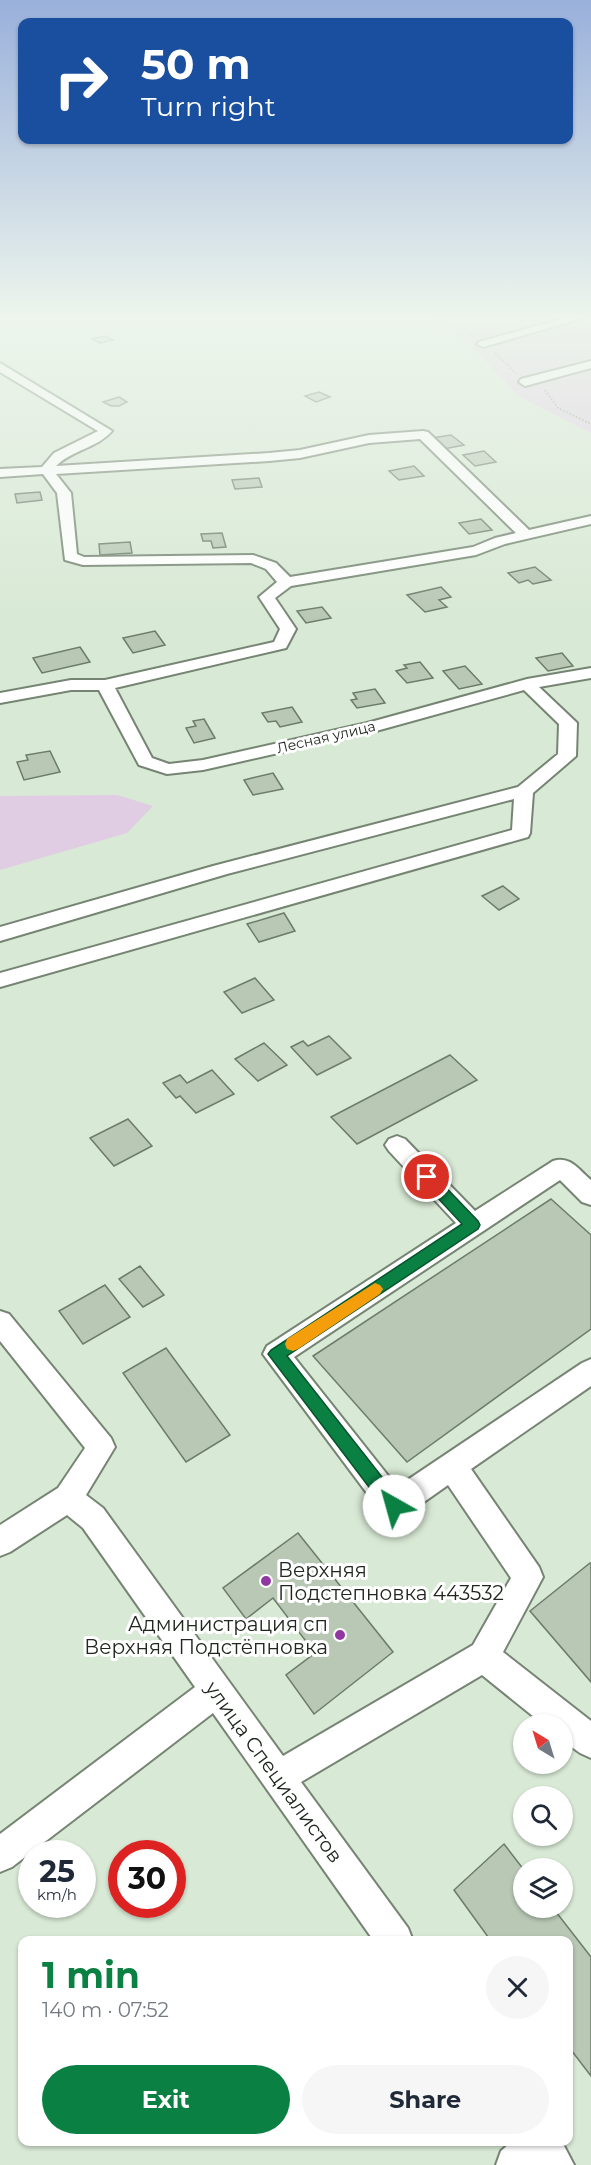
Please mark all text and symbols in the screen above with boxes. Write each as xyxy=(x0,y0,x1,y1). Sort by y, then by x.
text: 50 m xyxy=(141,38,250,90)
icon: right xyxy=(42,42,120,120)
text: Turn right xyxy=(141,90,276,123)
street label: Лесная улица xyxy=(275,717,377,757)
pin xyxy=(401,1151,452,1202)
icon: arrive xyxy=(410,1160,443,1193)
position arrow xyxy=(362,1474,426,1538)
place label: Верхняя Подстепновка 443532 xyxy=(278,1558,504,1605)
marker: Верхняя Подстепновка 443532 xyxy=(259,1574,273,1588)
place label: Администрация сп Верхняя Подстёпновка xyxy=(84,1612,328,1659)
marker: Администрация сп Верхняя Подстёпновка xyxy=(333,1628,347,1642)
street label: улица Специалистов xyxy=(200,1676,348,1867)
north arrow xyxy=(513,1714,573,1774)
map controls xyxy=(513,1714,573,1918)
button: search xyxy=(513,1786,573,1846)
speed limit sign: 30 xyxy=(108,1840,186,1918)
text: 25 xyxy=(39,1853,75,1890)
button: layers xyxy=(513,1858,573,1918)
text: km/h xyxy=(37,1885,77,1904)
text: 1 min xyxy=(42,1953,140,1997)
button: close xyxy=(486,1956,549,2019)
text: 140 m · 07:52 xyxy=(42,1998,169,2022)
button: Exit xyxy=(42,2065,290,2134)
button: Share xyxy=(302,2065,549,2134)

